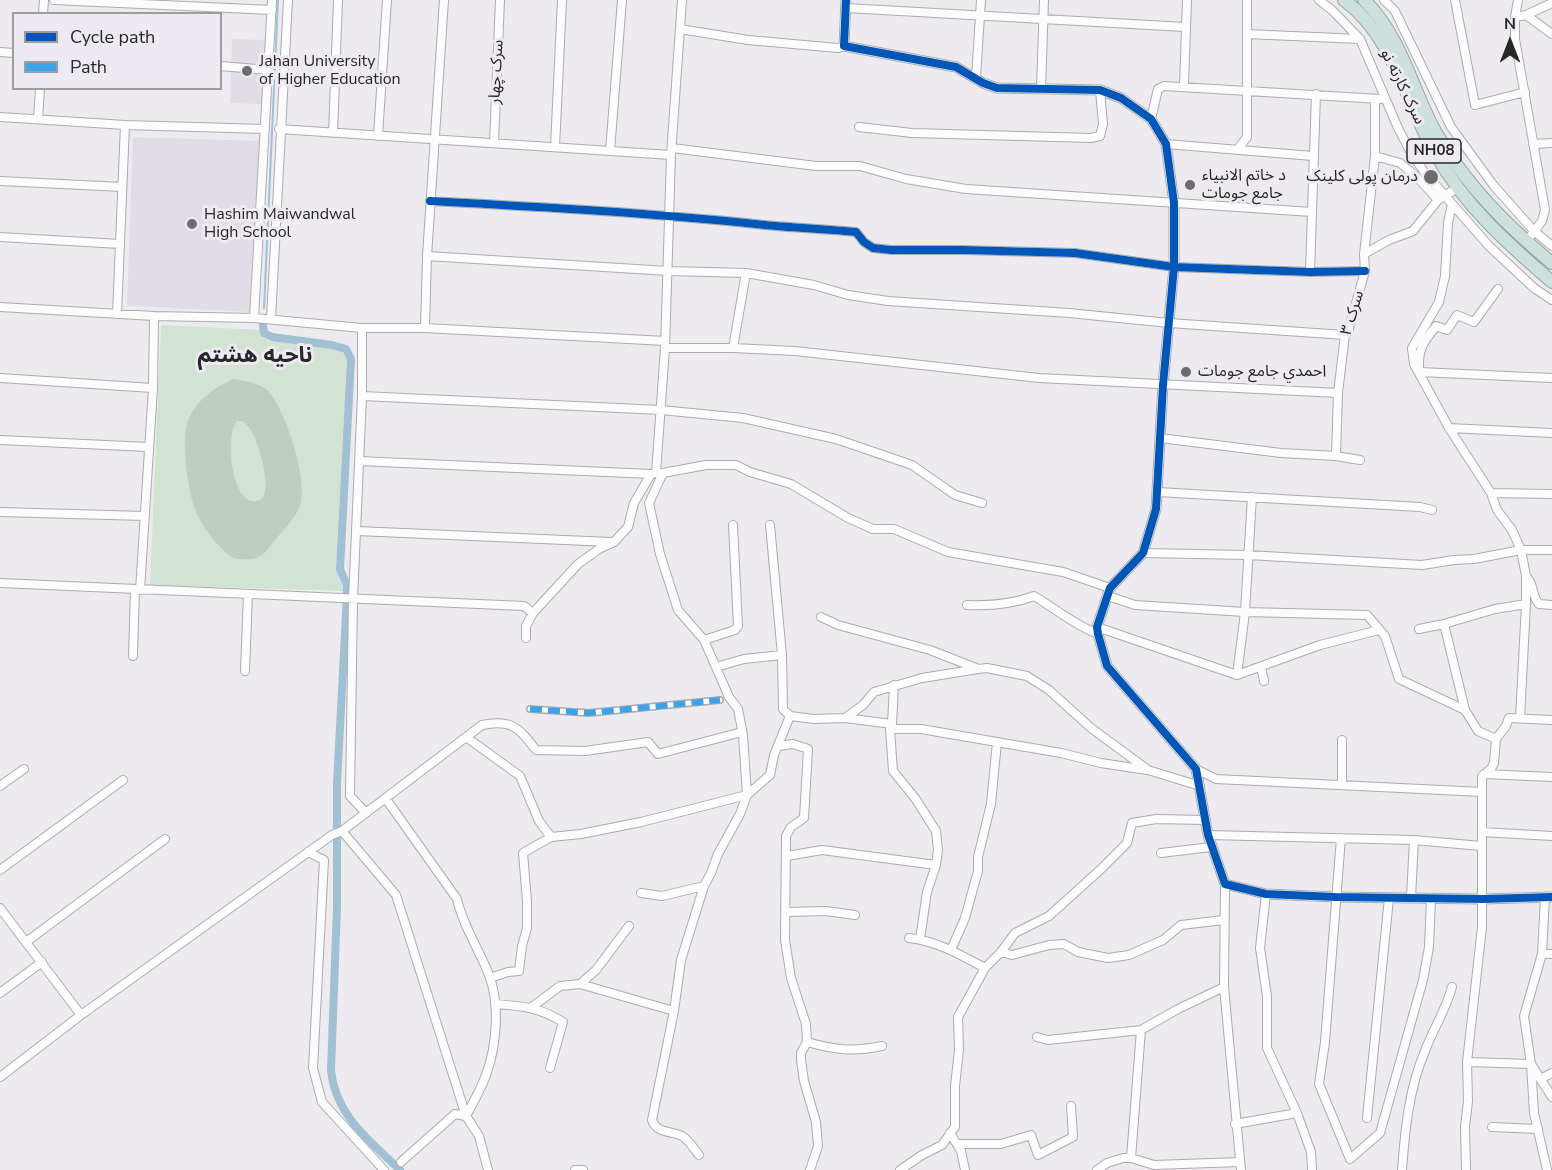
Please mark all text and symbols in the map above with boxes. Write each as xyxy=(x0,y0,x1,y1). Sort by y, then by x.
legend xyxy=(12,12,222,90)
north arrow xyxy=(1480,12,1540,72)
text: N xyxy=(1504,13,1516,35)
text: Cycle path xyxy=(70,25,155,49)
street label: سرک چهار xyxy=(486,39,508,105)
street label: سرک کارته نو xyxy=(1375,46,1429,128)
place label: Jahan University of Higher Education xyxy=(259,52,401,90)
text: Path xyxy=(70,55,107,79)
marker: Jahan University of Higher Education xyxy=(240,64,254,78)
road number: NH08 xyxy=(1407,139,1461,163)
place label: د خاتم الانبیاء جامع جومات xyxy=(1202,166,1286,204)
place label: درمان پولی کلینک xyxy=(1306,167,1418,187)
marker: درمان پولی کلینک xyxy=(1422,168,1440,186)
marker: د خاتم الانبیاء جامع جومات xyxy=(1183,178,1197,192)
place label: Hashim Maiwandwal High School xyxy=(204,205,356,243)
marker: Hashim Maiwandwal High School xyxy=(185,217,199,231)
street label: سرک ۳ xyxy=(1337,288,1369,338)
district label: ناحیه هشتم xyxy=(197,344,313,370)
place label: احمدي جامع جومات xyxy=(1198,362,1326,382)
marker: احمدي جامع جومات xyxy=(1179,365,1193,379)

